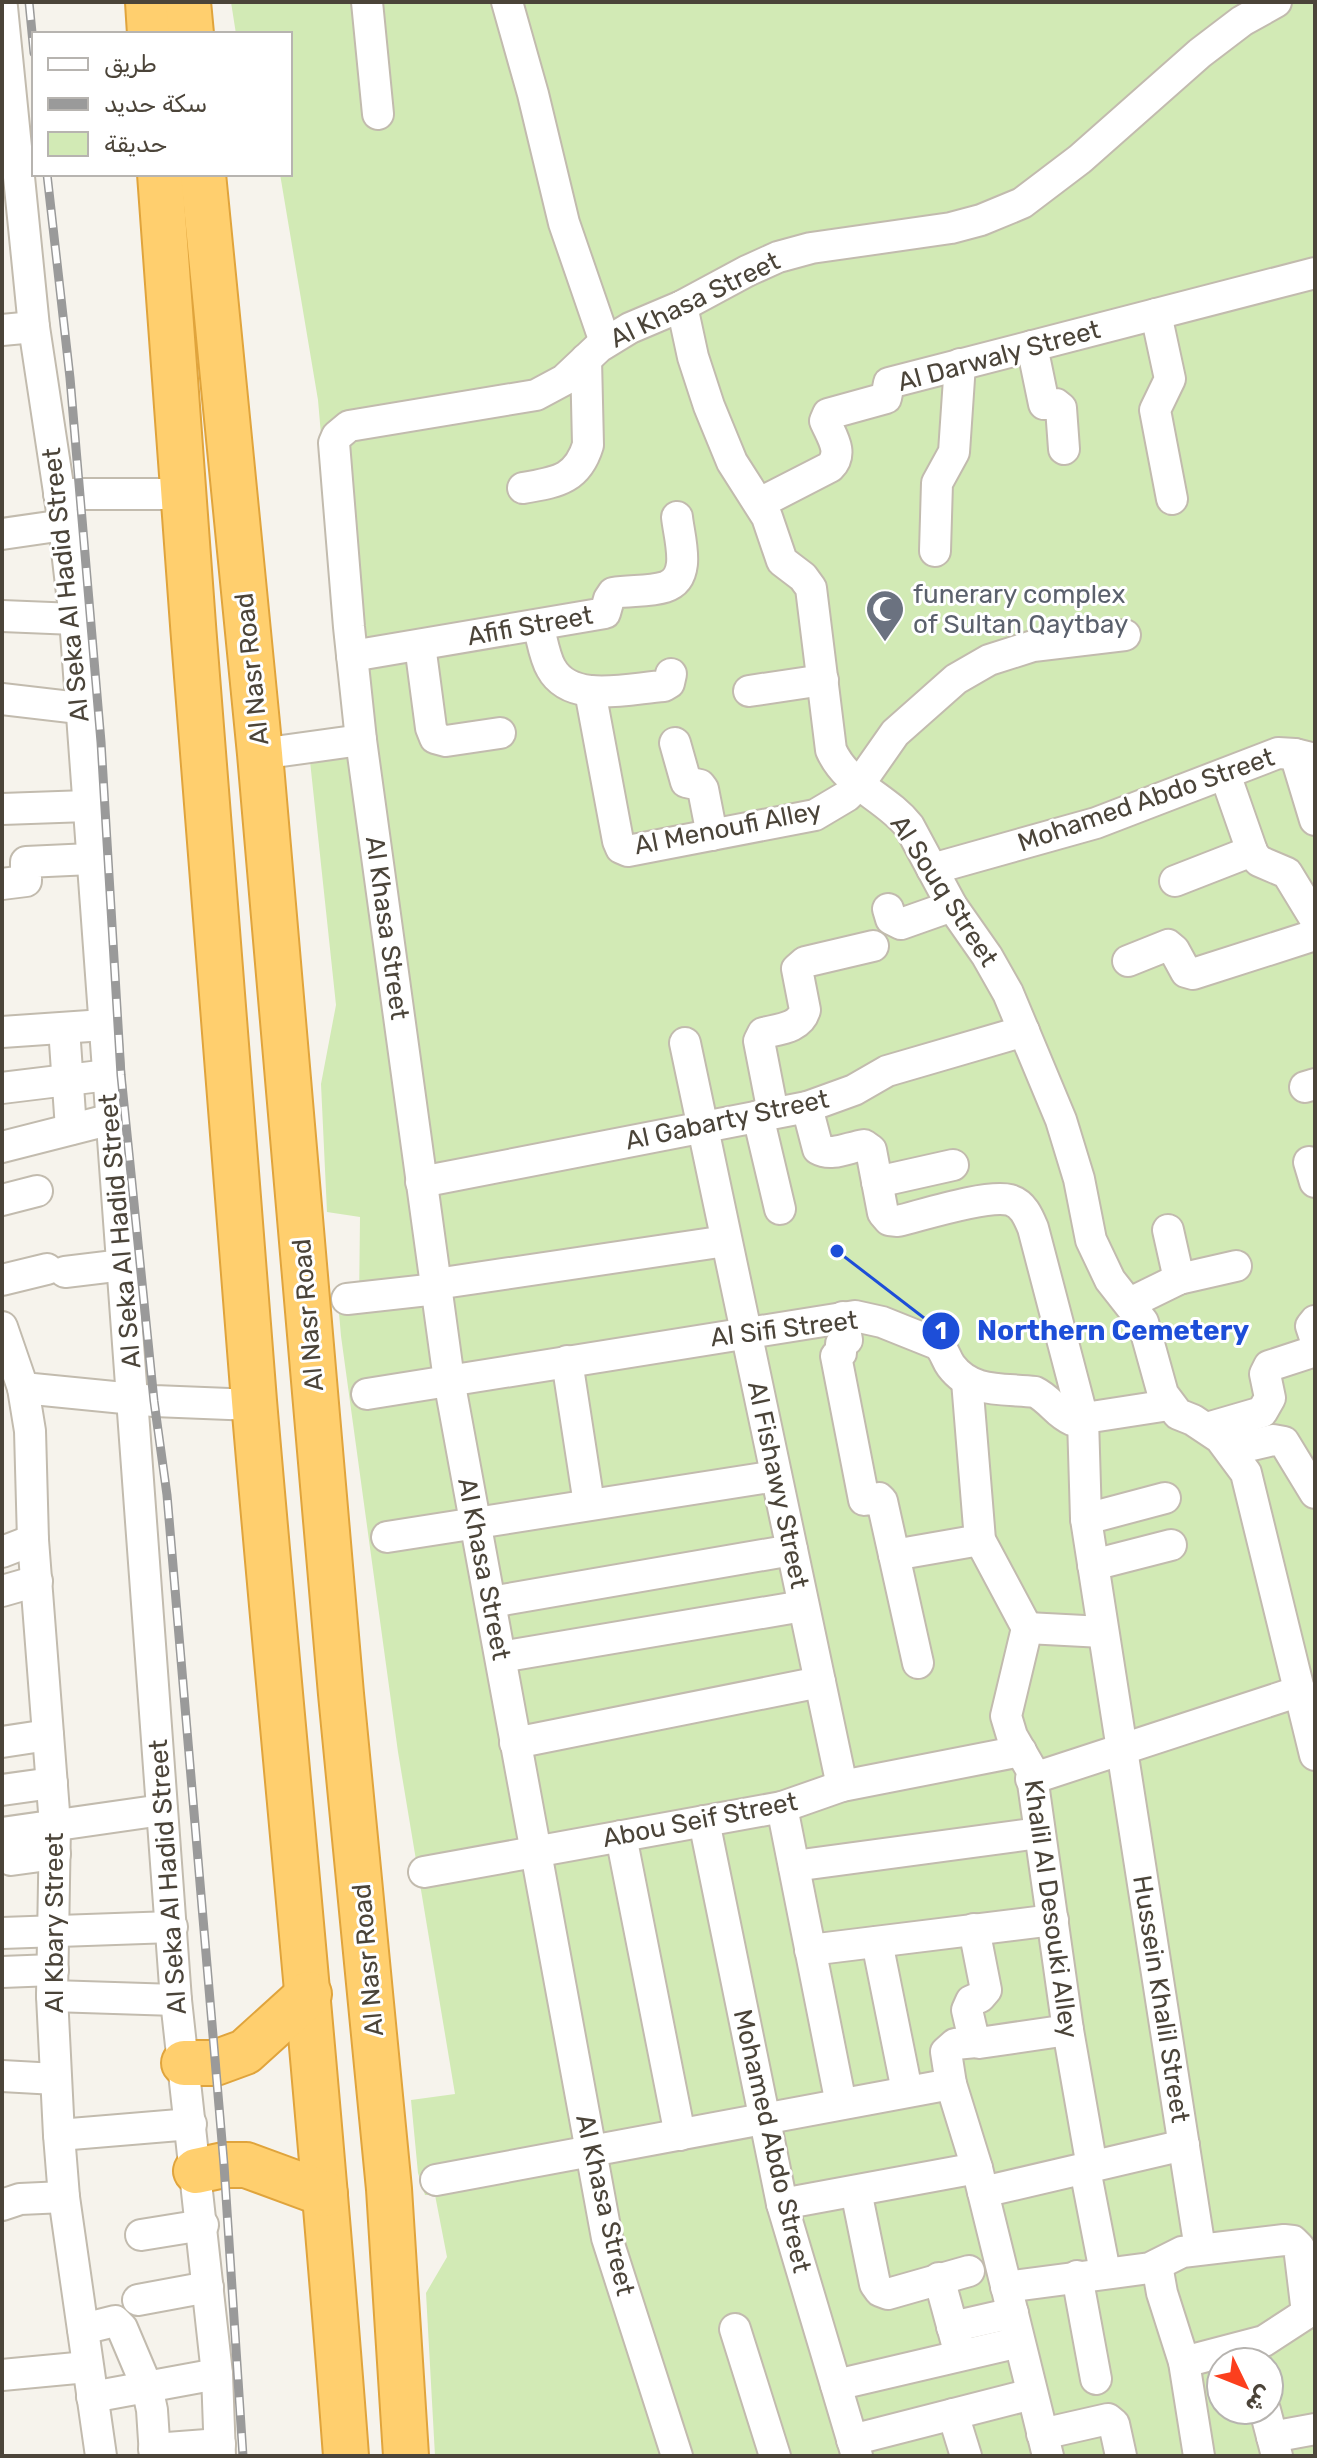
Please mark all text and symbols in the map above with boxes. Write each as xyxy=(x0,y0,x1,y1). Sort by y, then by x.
legend xyxy=(32,32,292,176)
text: طريق xyxy=(104,50,157,78)
text: سكة حديد xyxy=(104,90,207,118)
text: حديقة xyxy=(104,130,167,158)
street label: Al Khasa Street xyxy=(605,246,785,354)
street label: Al Darwaly Street xyxy=(894,314,1104,398)
street label: Al Seka Al Hadid Street xyxy=(36,446,96,724)
place label: funerary complex of Sultan Qaytbay xyxy=(913,579,1128,640)
mosque icon: funerary complex of Sultan Qaytbay xyxy=(864,588,906,643)
street label: Al Nasr Road xyxy=(229,591,275,747)
street label: Afifi Street xyxy=(465,600,595,652)
street label: Mohamed Abdo Street xyxy=(1014,741,1278,859)
street label: Al Menoufi Alley xyxy=(632,795,824,861)
street label: Al Souq Street xyxy=(884,810,1004,972)
street label: Al Khasa Street xyxy=(359,834,415,1022)
street label: Al Gabarty Street xyxy=(622,1083,832,1157)
street label: Al Seka Al Hadid Street xyxy=(93,1092,147,1370)
street label: Al Nasr Road xyxy=(286,1237,330,1393)
street label: Al Sifi Street xyxy=(708,1305,860,1353)
callout: Northern Cemetery xyxy=(921,1305,1265,1357)
text: Northern Cemetery xyxy=(977,1314,1249,1347)
text: 1 xyxy=(935,1317,947,1345)
street label: Al Fishawy Street xyxy=(741,1379,815,1591)
street label: Al Khasa Street xyxy=(451,1475,517,1663)
street label: Al Seka Al Hadid Street xyxy=(143,1738,193,2016)
street label: Khalil Al Desouki Alley xyxy=(1018,1778,1084,2040)
street label: Abou Seif Street xyxy=(600,1786,800,1854)
street label: Al Kbary Street xyxy=(39,1833,70,2013)
street label: Hussein Khalil Street xyxy=(1126,1873,1196,2125)
street label: Al Nasr Road xyxy=(346,1882,390,2038)
street label: Mohamed Abdo Street xyxy=(727,2006,817,2276)
street label: Al Khasa Street xyxy=(569,2111,641,2299)
north arrow xyxy=(1205,2346,1285,2426)
text: ش xyxy=(1240,2380,1279,2419)

